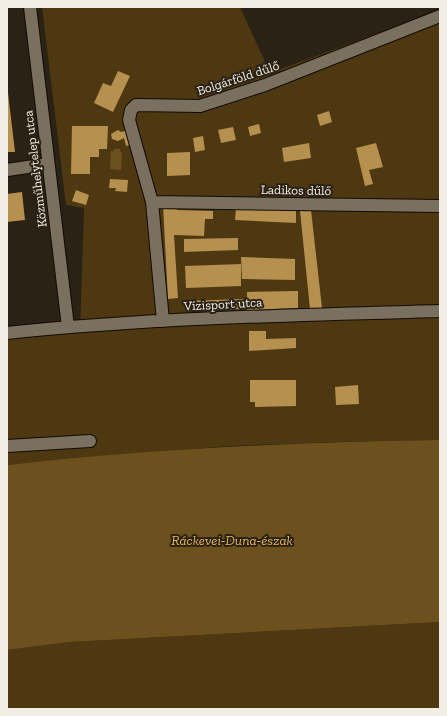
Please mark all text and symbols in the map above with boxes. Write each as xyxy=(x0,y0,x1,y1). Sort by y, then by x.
street label: Bolgárföld dűlő xyxy=(195,58,281,98)
street label: Közműhelytelep utca xyxy=(20,109,50,228)
street label: Ladikos dűlő xyxy=(261,182,332,198)
street label: Vízisport utca xyxy=(182,294,263,314)
water label: Ráckevei-Duna-észak xyxy=(171,532,293,549)

